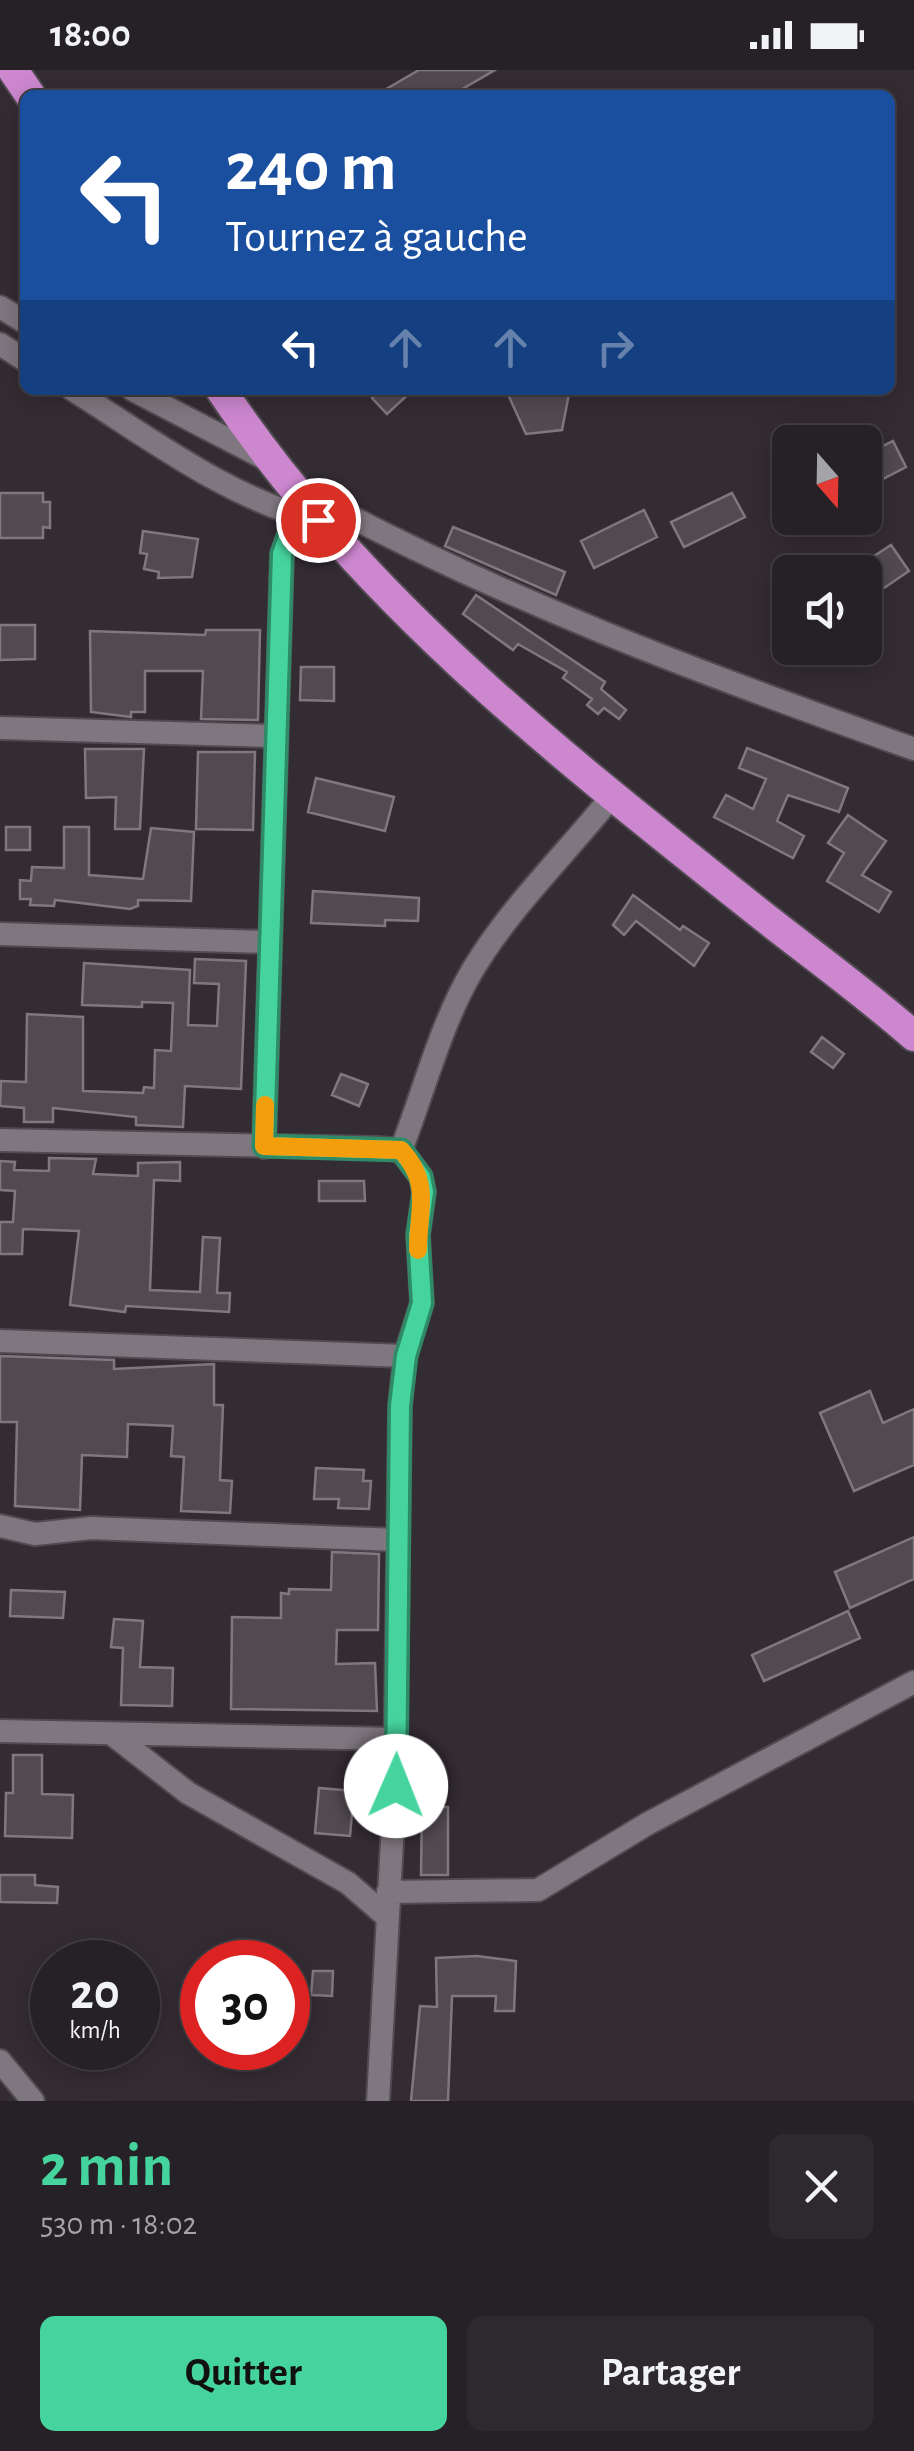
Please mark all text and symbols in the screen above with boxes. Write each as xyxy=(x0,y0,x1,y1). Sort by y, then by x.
text: 18:00 xyxy=(50,16,131,54)
icon: left xyxy=(60,130,190,260)
text: 240 m xyxy=(225,133,397,203)
text: Tournez à gauche xyxy=(225,215,528,260)
icon: left xyxy=(273,320,328,375)
icon: ahead xyxy=(378,320,433,375)
icon: ahead xyxy=(483,320,538,375)
icon: right xyxy=(588,320,643,375)
north arrow xyxy=(772,425,882,535)
map controls xyxy=(772,425,882,665)
pin xyxy=(276,478,361,563)
icon: arrive xyxy=(291,493,346,548)
button: sound xyxy=(772,555,882,665)
position arrow xyxy=(344,1734,448,1838)
speed limit sign: 30 xyxy=(180,1940,310,2070)
text: 20 xyxy=(70,1968,120,2018)
text: km/h xyxy=(69,2018,121,2043)
button: close xyxy=(769,2134,874,2239)
text: 2 min xyxy=(40,2137,173,2197)
text: 530 m · 18:02 xyxy=(40,2208,197,2240)
button: Quitter xyxy=(40,2316,447,2431)
button: Partager xyxy=(467,2316,874,2431)

